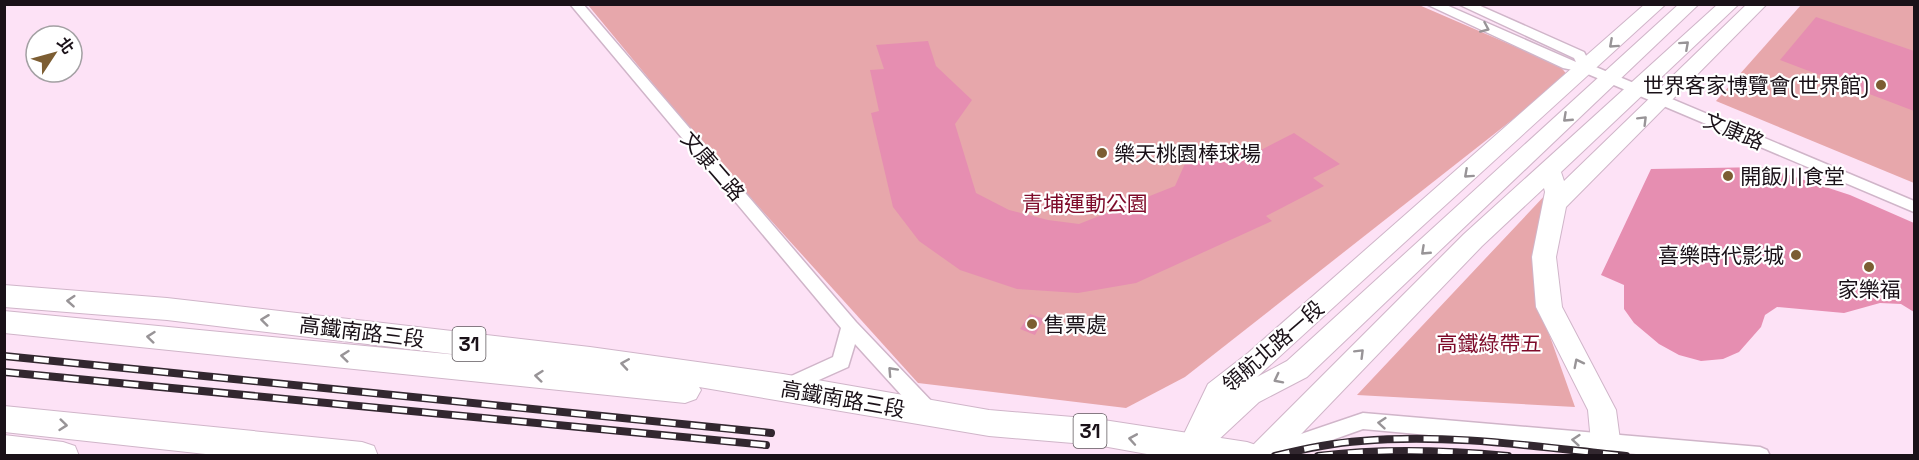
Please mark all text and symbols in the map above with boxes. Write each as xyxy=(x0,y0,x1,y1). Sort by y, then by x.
one-way arrow xyxy=(1479,21,1490,33)
north arrow xyxy=(24,24,84,84)
text: 北 xyxy=(53,33,79,58)
one-way arrow xyxy=(1610,37,1620,48)
one-way arrow xyxy=(1679,41,1689,52)
place label: 世界客家博覽會(世界館) xyxy=(1643,72,1869,99)
marker: 世界客家博覽會(世界館) xyxy=(1874,78,1888,92)
street label: 文康路 xyxy=(1700,106,1768,156)
one-way arrow xyxy=(1563,110,1574,121)
one-way arrow xyxy=(1636,116,1647,126)
street label: 文康二路 xyxy=(675,125,751,207)
place label: 樂天桃園棒球場 xyxy=(1114,140,1261,167)
marker: 樂天桃園棒球場 xyxy=(1095,146,1109,160)
place label: 開飯川食堂 xyxy=(1740,163,1845,190)
one-way arrow xyxy=(1464,167,1475,178)
marker: 開飯川食堂 xyxy=(1721,169,1735,183)
park label: 青埔運動公園 xyxy=(1022,190,1148,217)
place label: 喜樂時代影城 xyxy=(1658,242,1784,269)
one-way arrow xyxy=(1421,243,1432,254)
marker: 喜樂時代影城 xyxy=(1789,248,1803,262)
marker: 家樂福 xyxy=(1862,260,1876,274)
place label: 家樂福 xyxy=(1838,276,1901,303)
street label: 領航北路一段 xyxy=(1217,294,1329,398)
one-way arrow xyxy=(66,295,75,308)
street label: 高鐵南路三段 xyxy=(298,311,426,353)
place label: 售票處 xyxy=(1044,311,1107,338)
one-way arrow xyxy=(260,315,269,327)
marker: 售票處 xyxy=(1025,317,1039,331)
road number: 31 xyxy=(452,327,486,361)
park label: 高鐵綠帶五 xyxy=(1437,330,1542,357)
one-way arrow xyxy=(146,331,155,344)
one-way arrow xyxy=(340,350,349,363)
one-way arrow xyxy=(1353,350,1364,361)
one-way arrow xyxy=(620,358,630,370)
one-way arrow xyxy=(1574,359,1585,370)
one-way arrow xyxy=(888,368,899,378)
one-way arrow xyxy=(534,370,543,383)
one-way arrow xyxy=(1274,371,1285,383)
street label: 高鐵南路三段 xyxy=(779,375,907,423)
road number: 31 xyxy=(1074,414,1106,448)
one-way arrow xyxy=(1378,417,1387,430)
one-way arrow xyxy=(58,418,67,431)
one-way arrow xyxy=(1128,433,1138,446)
one-way arrow xyxy=(1572,433,1581,446)

